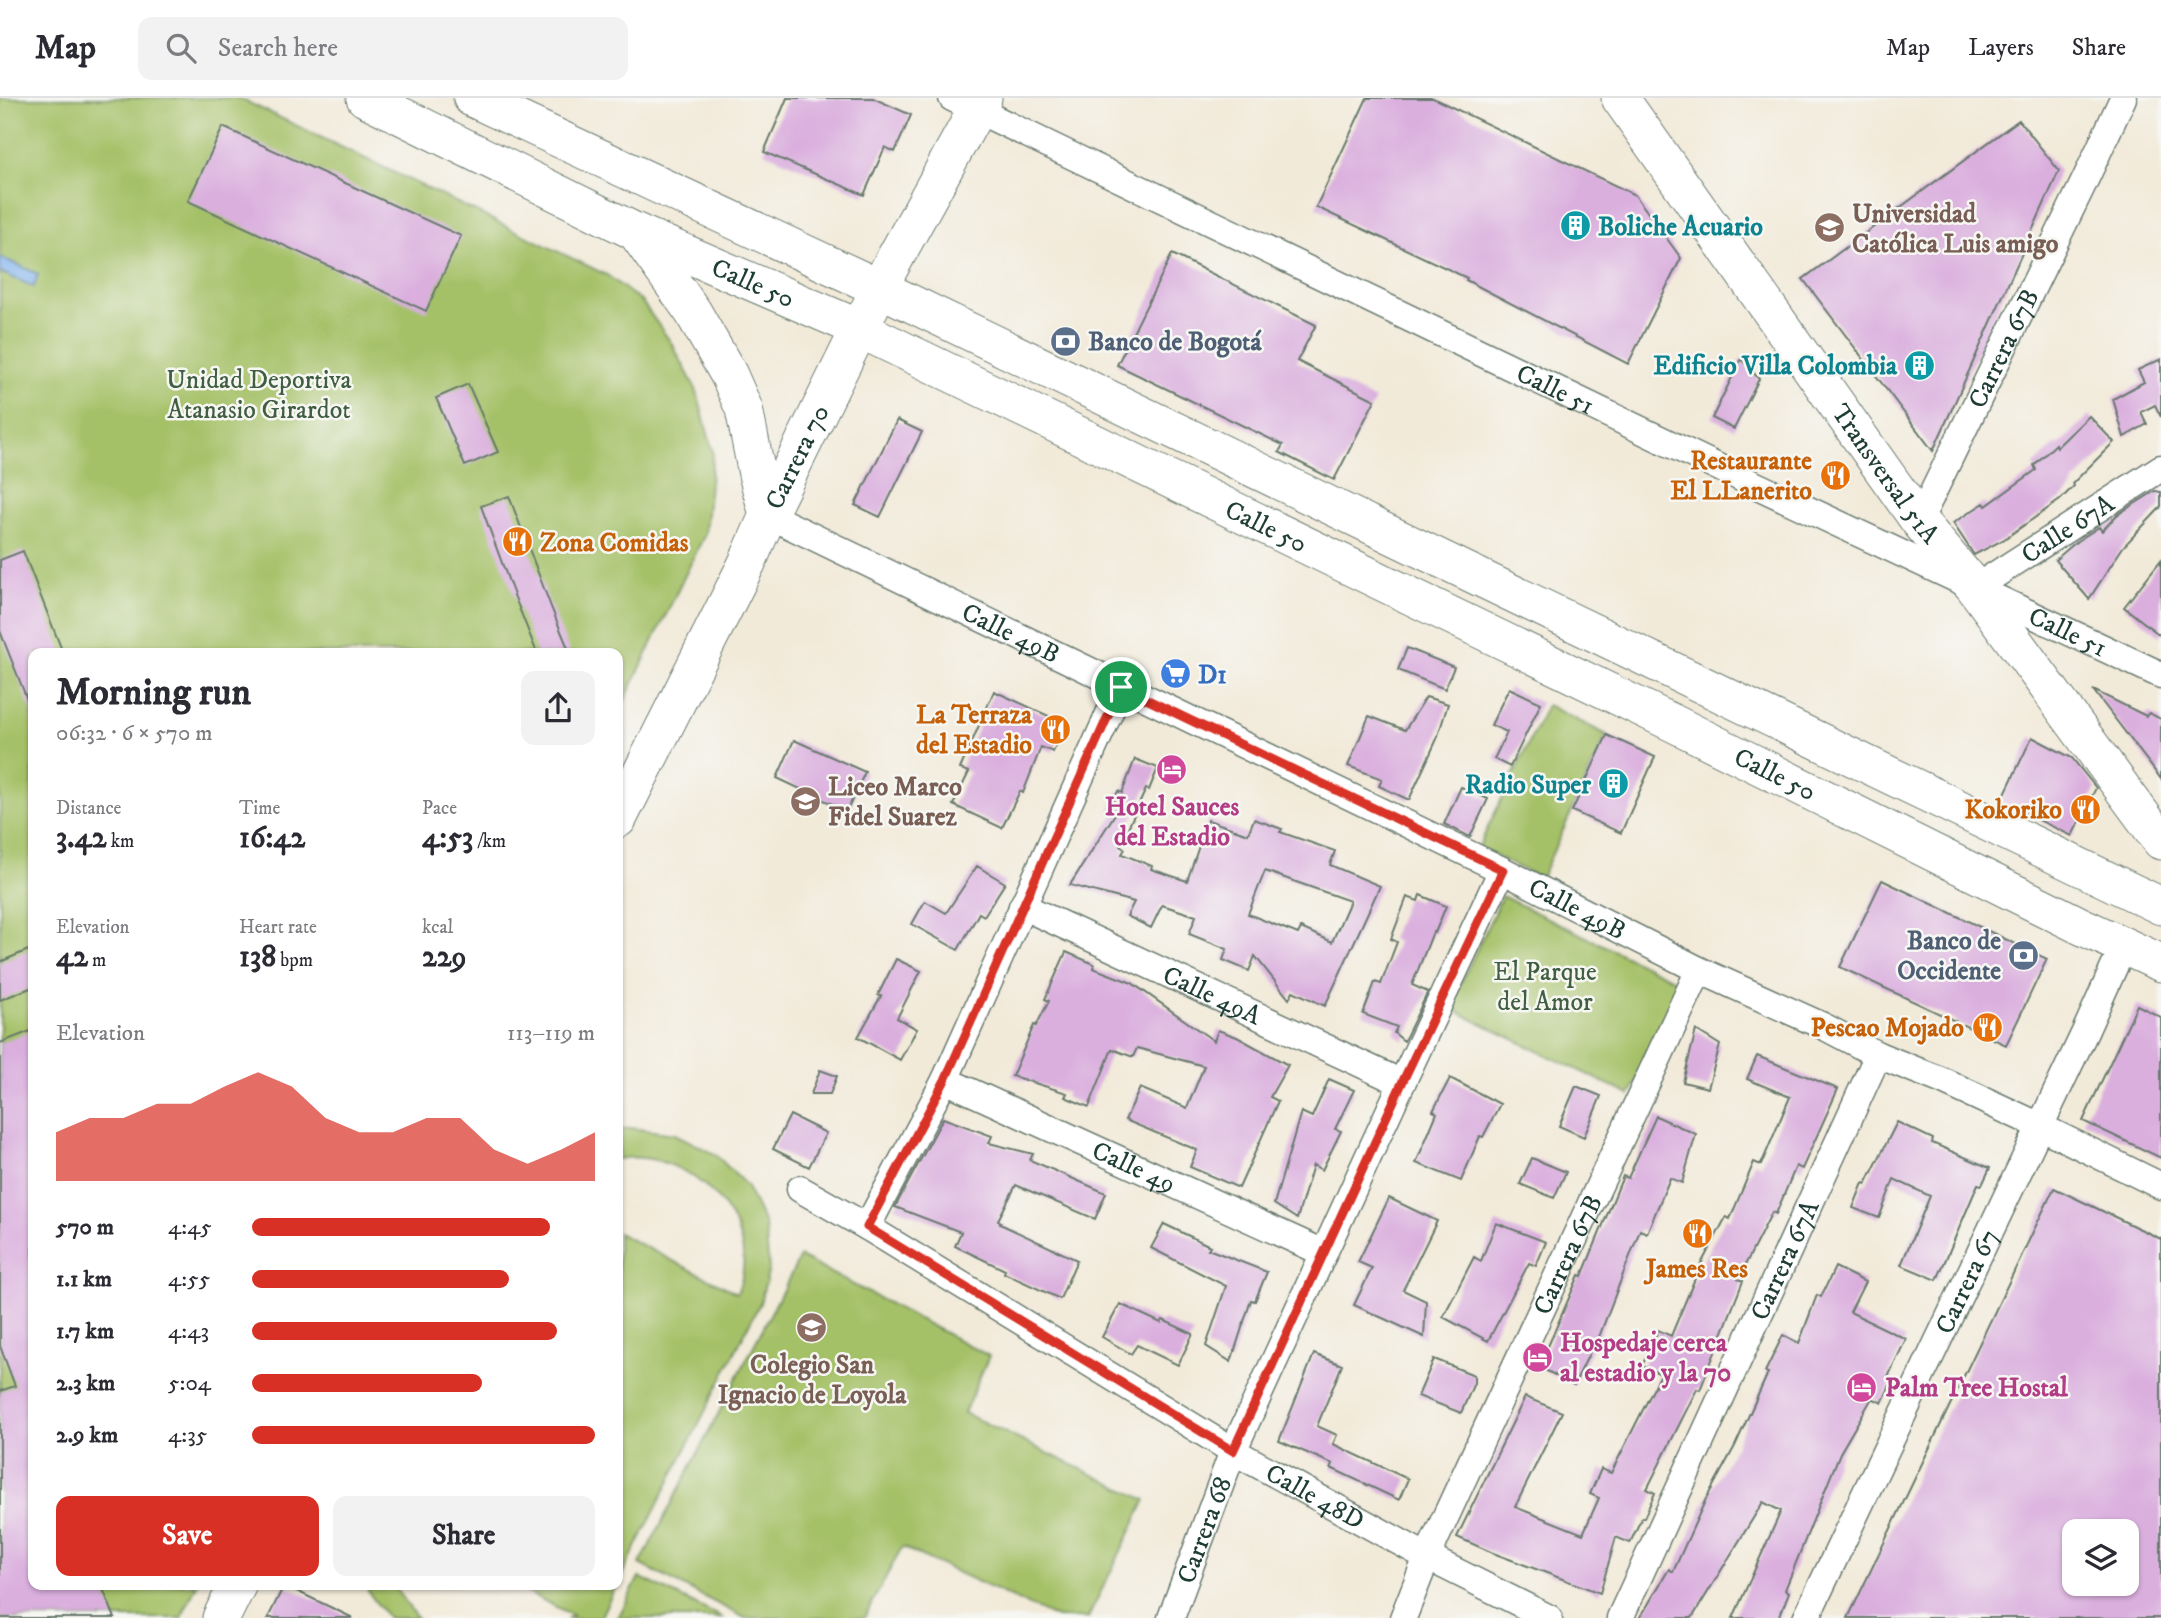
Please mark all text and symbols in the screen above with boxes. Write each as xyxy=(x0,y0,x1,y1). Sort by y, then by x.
search box xyxy=(138,17,628,80)
text: Map xyxy=(35,28,96,69)
icon: search xyxy=(162,29,200,67)
text: Search here xyxy=(218,32,338,65)
text: Map xyxy=(1886,33,1930,63)
text: Layers xyxy=(1968,33,2034,63)
text: Share xyxy=(2072,33,2126,63)
place label: Universidad Católica Luis amigo xyxy=(1852,198,2059,261)
building icon: Boliche Acuario xyxy=(1558,209,1592,243)
place label: Boliche Acuario xyxy=(1598,211,1763,244)
school or university icon: Universidad Católica Luis amigo xyxy=(1812,211,1846,245)
street label: Calle 50 xyxy=(706,252,799,316)
street label: Carrera 67B xyxy=(1961,284,2047,414)
bank icon: Banco de Bogotá xyxy=(1048,324,1082,358)
place label: Banco de Bogotá xyxy=(1088,326,1262,359)
building icon: Edificio Villa Colombia xyxy=(1903,348,1937,382)
place label: Edificio Villa Colombia xyxy=(1653,350,1898,383)
street label: Calle 51 xyxy=(1511,357,1599,423)
park label: Unidad Deportiva Atanasio Girardot xyxy=(166,364,352,427)
street label: Transversal 51A xyxy=(1823,398,1946,551)
street label: Carrera 70 xyxy=(758,400,838,515)
place label: Restaurante El LLanerito xyxy=(1670,445,1812,508)
restaurant icon: Restaurante El LLanerito xyxy=(1818,458,1852,492)
street label: Calle 67A xyxy=(2016,487,2121,572)
street label: Calle 50 xyxy=(1219,494,1312,561)
restaurant icon: Zona Comidas xyxy=(500,525,534,559)
place label: Zona Comidas xyxy=(540,527,689,560)
street label: Calle 49B xyxy=(956,596,1065,672)
street label: Calle 51 xyxy=(2023,600,2112,665)
pin xyxy=(1091,657,1151,717)
supermarket icon: D1 xyxy=(1158,657,1192,691)
place label: D1 xyxy=(1198,659,1227,692)
icon: arrive xyxy=(1102,668,1140,706)
text: Morning run xyxy=(56,669,251,717)
button: share xyxy=(521,671,595,745)
place label: La Terraza del Estadio xyxy=(916,699,1033,762)
restaurant icon: La Terraza del Estadio xyxy=(1038,712,1072,746)
text: 06:32 · 6 × 570 m xyxy=(56,719,213,748)
street label: Calle 50 xyxy=(1728,741,1821,809)
hotel icon: Hotel Sauces del Estadio xyxy=(1155,753,1189,787)
building icon: Radio Super xyxy=(1597,767,1631,801)
place label: Radio Super xyxy=(1465,769,1591,802)
place label: Liceo Marco Fidel Suarez xyxy=(828,771,962,834)
school or university icon: Liceo Marco Fidel Suarez xyxy=(788,784,822,818)
place label: Hotel Sauces del Estadio xyxy=(1105,791,1240,854)
restaurant icon: Kokoriko xyxy=(2068,792,2102,826)
place label: Kokoriko xyxy=(1965,794,2062,827)
text: Distance xyxy=(56,797,121,820)
text: Time xyxy=(239,797,280,820)
text: Pace xyxy=(422,797,457,820)
text: 3.42 xyxy=(56,820,107,857)
text: 16:42 xyxy=(239,820,305,857)
text: 4:53 xyxy=(422,820,473,857)
text: km xyxy=(107,830,134,853)
text: /km xyxy=(473,830,506,853)
street label: Calle 49B xyxy=(1523,871,1631,948)
text: Elevation xyxy=(56,916,130,939)
text: Heart rate xyxy=(239,916,317,939)
text: kcal xyxy=(422,916,453,939)
place label: Banco de Occidente xyxy=(1897,925,2001,988)
bank icon: Banco de Occidente xyxy=(2007,938,2041,972)
text: 42 xyxy=(56,939,88,976)
text: 138 xyxy=(239,939,276,976)
text: 229 xyxy=(422,939,466,976)
text: m xyxy=(88,949,106,972)
text: bpm xyxy=(276,949,313,972)
park label: El Parque del Amor xyxy=(1493,956,1597,1019)
street label: Calle 49A xyxy=(1157,959,1267,1033)
restaurant icon: Pescao Mojado xyxy=(1970,1010,2004,1044)
place label: Pescao Mojado xyxy=(1810,1012,1964,1045)
text: Elevation xyxy=(56,1019,145,1048)
text: 113–119 m xyxy=(507,1019,595,1048)
street label: Calle 49 xyxy=(1087,1134,1181,1201)
street label: Carrera 67B xyxy=(1527,1190,1611,1320)
street label: Carrera 67A xyxy=(1744,1195,1827,1326)
text: 570 m xyxy=(56,1213,114,1242)
text: 4:45 xyxy=(168,1213,212,1242)
restaurant icon: James Res xyxy=(1680,1216,1714,1250)
street label: Carrera 67 xyxy=(1929,1224,2007,1340)
place label: James Res xyxy=(1643,1253,1748,1286)
text: 1.1 km xyxy=(56,1265,112,1294)
text: 4:55 xyxy=(168,1265,210,1294)
school or university icon: Colegio San Ignacio de Loyola xyxy=(795,1311,829,1345)
text: 1.7 km xyxy=(56,1317,114,1346)
text: 4:43 xyxy=(168,1317,209,1346)
place label: Hospedaje cerca al estadio y la 70 xyxy=(1560,1327,1731,1390)
hotel icon: Hospedaje cerca al estadio y la 70 xyxy=(1520,1340,1554,1374)
place label: Colegio San Ignacio de Loyola xyxy=(718,1349,907,1412)
text: 2.3 km xyxy=(56,1369,115,1398)
text: 5:04 xyxy=(168,1369,211,1398)
hotel icon: Palm Tree Hostal xyxy=(1845,1370,1879,1404)
place label: Palm Tree Hostal xyxy=(1885,1372,2069,1405)
text: 2.9 km xyxy=(56,1421,118,1450)
text: 4:35 xyxy=(168,1421,207,1450)
street label: Calle 48D xyxy=(1260,1457,1370,1538)
street label: Carrera 68 xyxy=(1170,1472,1240,1588)
button: Save xyxy=(56,1496,319,1576)
button: Share xyxy=(333,1496,595,1576)
map controls xyxy=(2062,1519,2139,1596)
button: layers xyxy=(2062,1519,2139,1596)

